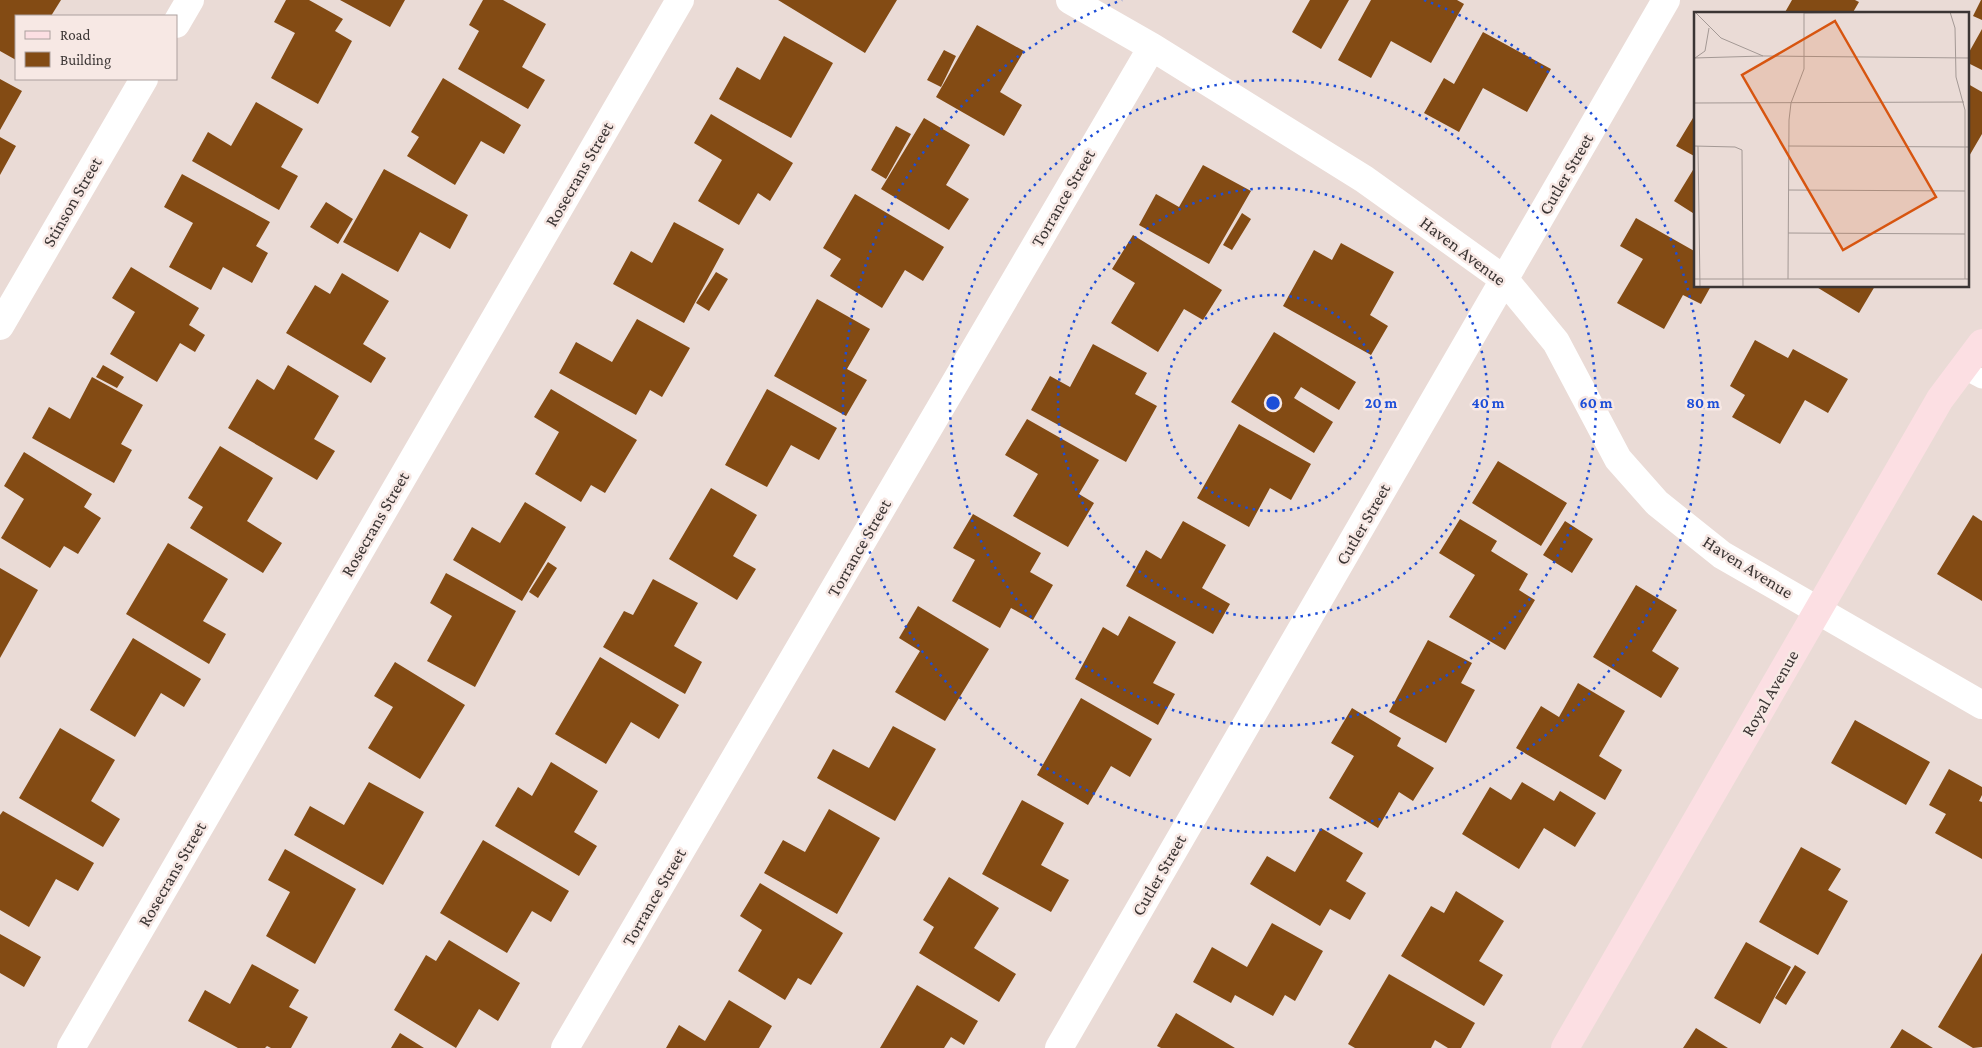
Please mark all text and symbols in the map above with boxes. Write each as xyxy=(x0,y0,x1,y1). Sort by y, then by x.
inset map xyxy=(1694,12,1970,288)
legend xyxy=(15,15,178,80)
text: Road xyxy=(60,27,91,43)
text: Building xyxy=(60,52,111,69)
street label: Rosecrans Street xyxy=(541,117,618,230)
street label: Cutler Street xyxy=(1535,129,1598,218)
street label: Torrance Street xyxy=(1027,145,1100,250)
street label: Stinson Street xyxy=(38,153,106,250)
street label: Haven Avenue xyxy=(1416,212,1510,290)
centre of rings xyxy=(1264,394,1282,412)
text: 20 m xyxy=(1365,395,1397,411)
text: 40 m xyxy=(1472,395,1505,411)
text: 60 m xyxy=(1580,395,1613,411)
text: 80 m xyxy=(1686,395,1720,411)
street label: Rosecrans Street xyxy=(337,467,414,580)
street label: Cutler Street xyxy=(1332,479,1395,568)
street label: Torrance Street xyxy=(823,495,896,600)
street label: Haven Avenue xyxy=(1699,531,1797,603)
street label: Royal Avenue xyxy=(1737,646,1803,740)
street label: Rosecrans Street xyxy=(134,817,211,930)
street label: Cutler Street xyxy=(1128,830,1191,919)
street label: Torrance Street xyxy=(618,844,691,949)

